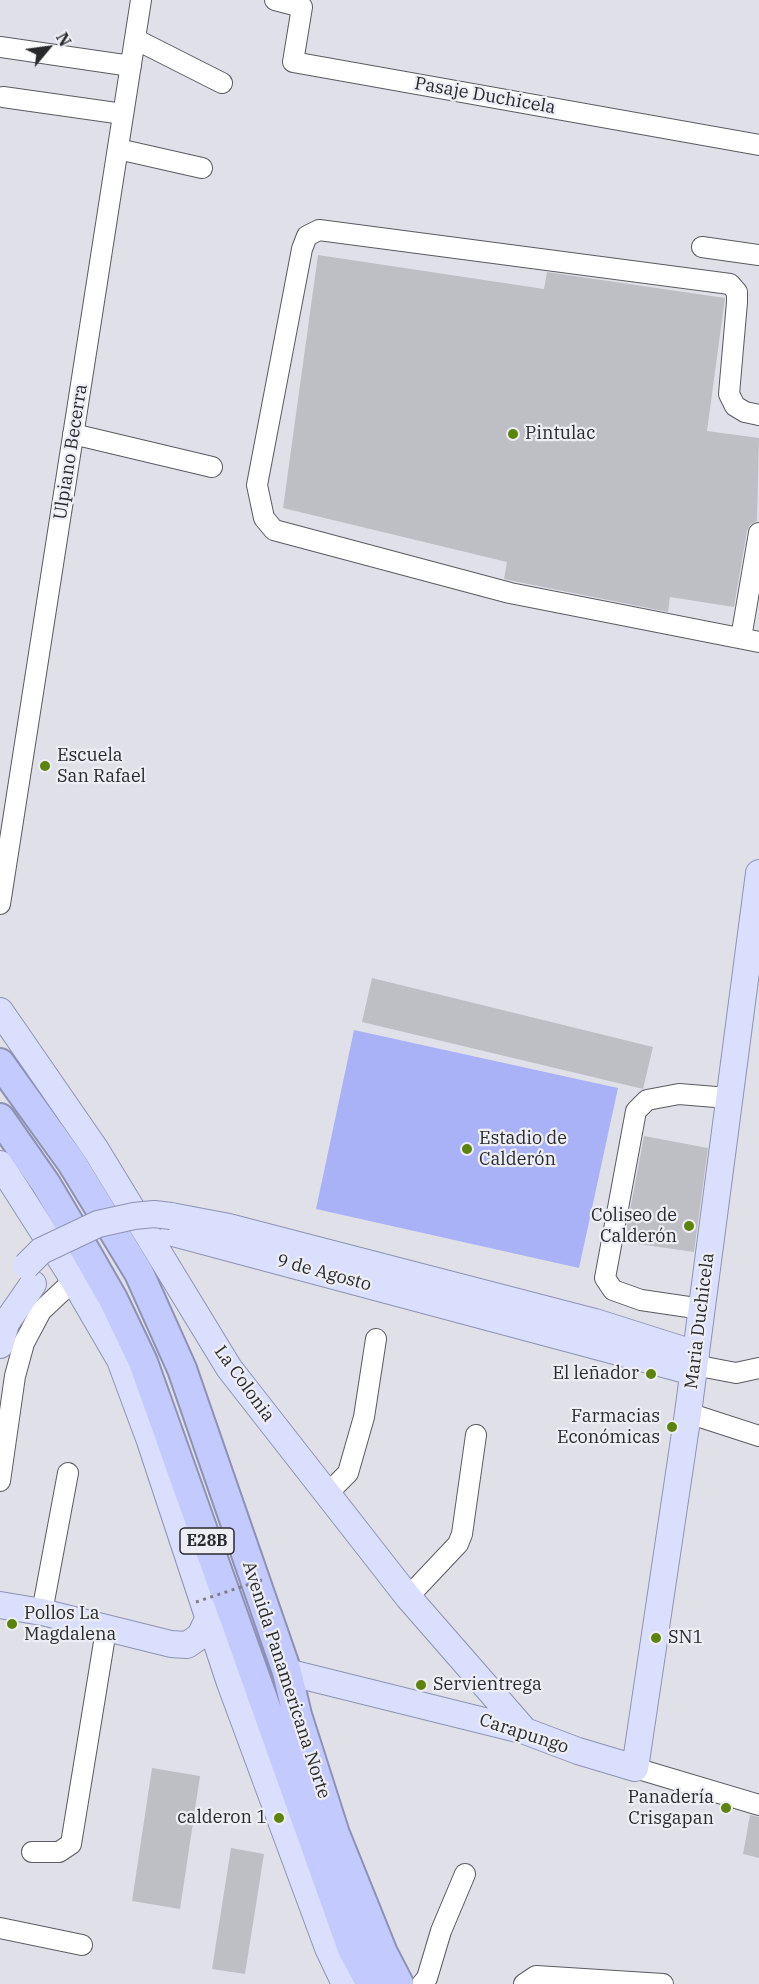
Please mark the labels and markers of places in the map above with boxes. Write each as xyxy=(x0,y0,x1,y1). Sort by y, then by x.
place label: Pintulac xyxy=(525,423,595,445)
marker: Pintulac xyxy=(506,427,520,441)
place label: Escuela San Rafael xyxy=(57,745,146,788)
marker: Escuela San Rafael xyxy=(38,759,52,773)
place label: Estadio de Calderón xyxy=(479,1128,567,1170)
marker: Estadio de Calderón xyxy=(460,1142,474,1156)
place label: Coliseo de Calderón xyxy=(591,1205,677,1248)
marker: Coliseo de Calderón xyxy=(682,1219,696,1233)
place label: El leñador xyxy=(552,1363,639,1385)
marker: El leñador xyxy=(644,1367,658,1381)
place label: Farmacias Económicas xyxy=(557,1406,660,1448)
marker: Farmacias Económicas xyxy=(665,1420,679,1434)
place label: Pollos La Magdalena xyxy=(24,1603,116,1646)
marker: Pollos La Magdalena xyxy=(5,1617,19,1631)
place label: SN1 xyxy=(668,1627,703,1649)
marker: SN1 xyxy=(649,1631,663,1645)
place label: Servientrega xyxy=(433,1674,542,1696)
marker: Servientrega xyxy=(414,1678,428,1692)
place label: Panadería Crisgapan xyxy=(628,1787,714,1830)
marker: Panadería Crisgapan xyxy=(719,1801,733,1815)
place label: calderon 1 xyxy=(177,1807,267,1829)
marker: calderon 1 xyxy=(272,1811,286,1825)

